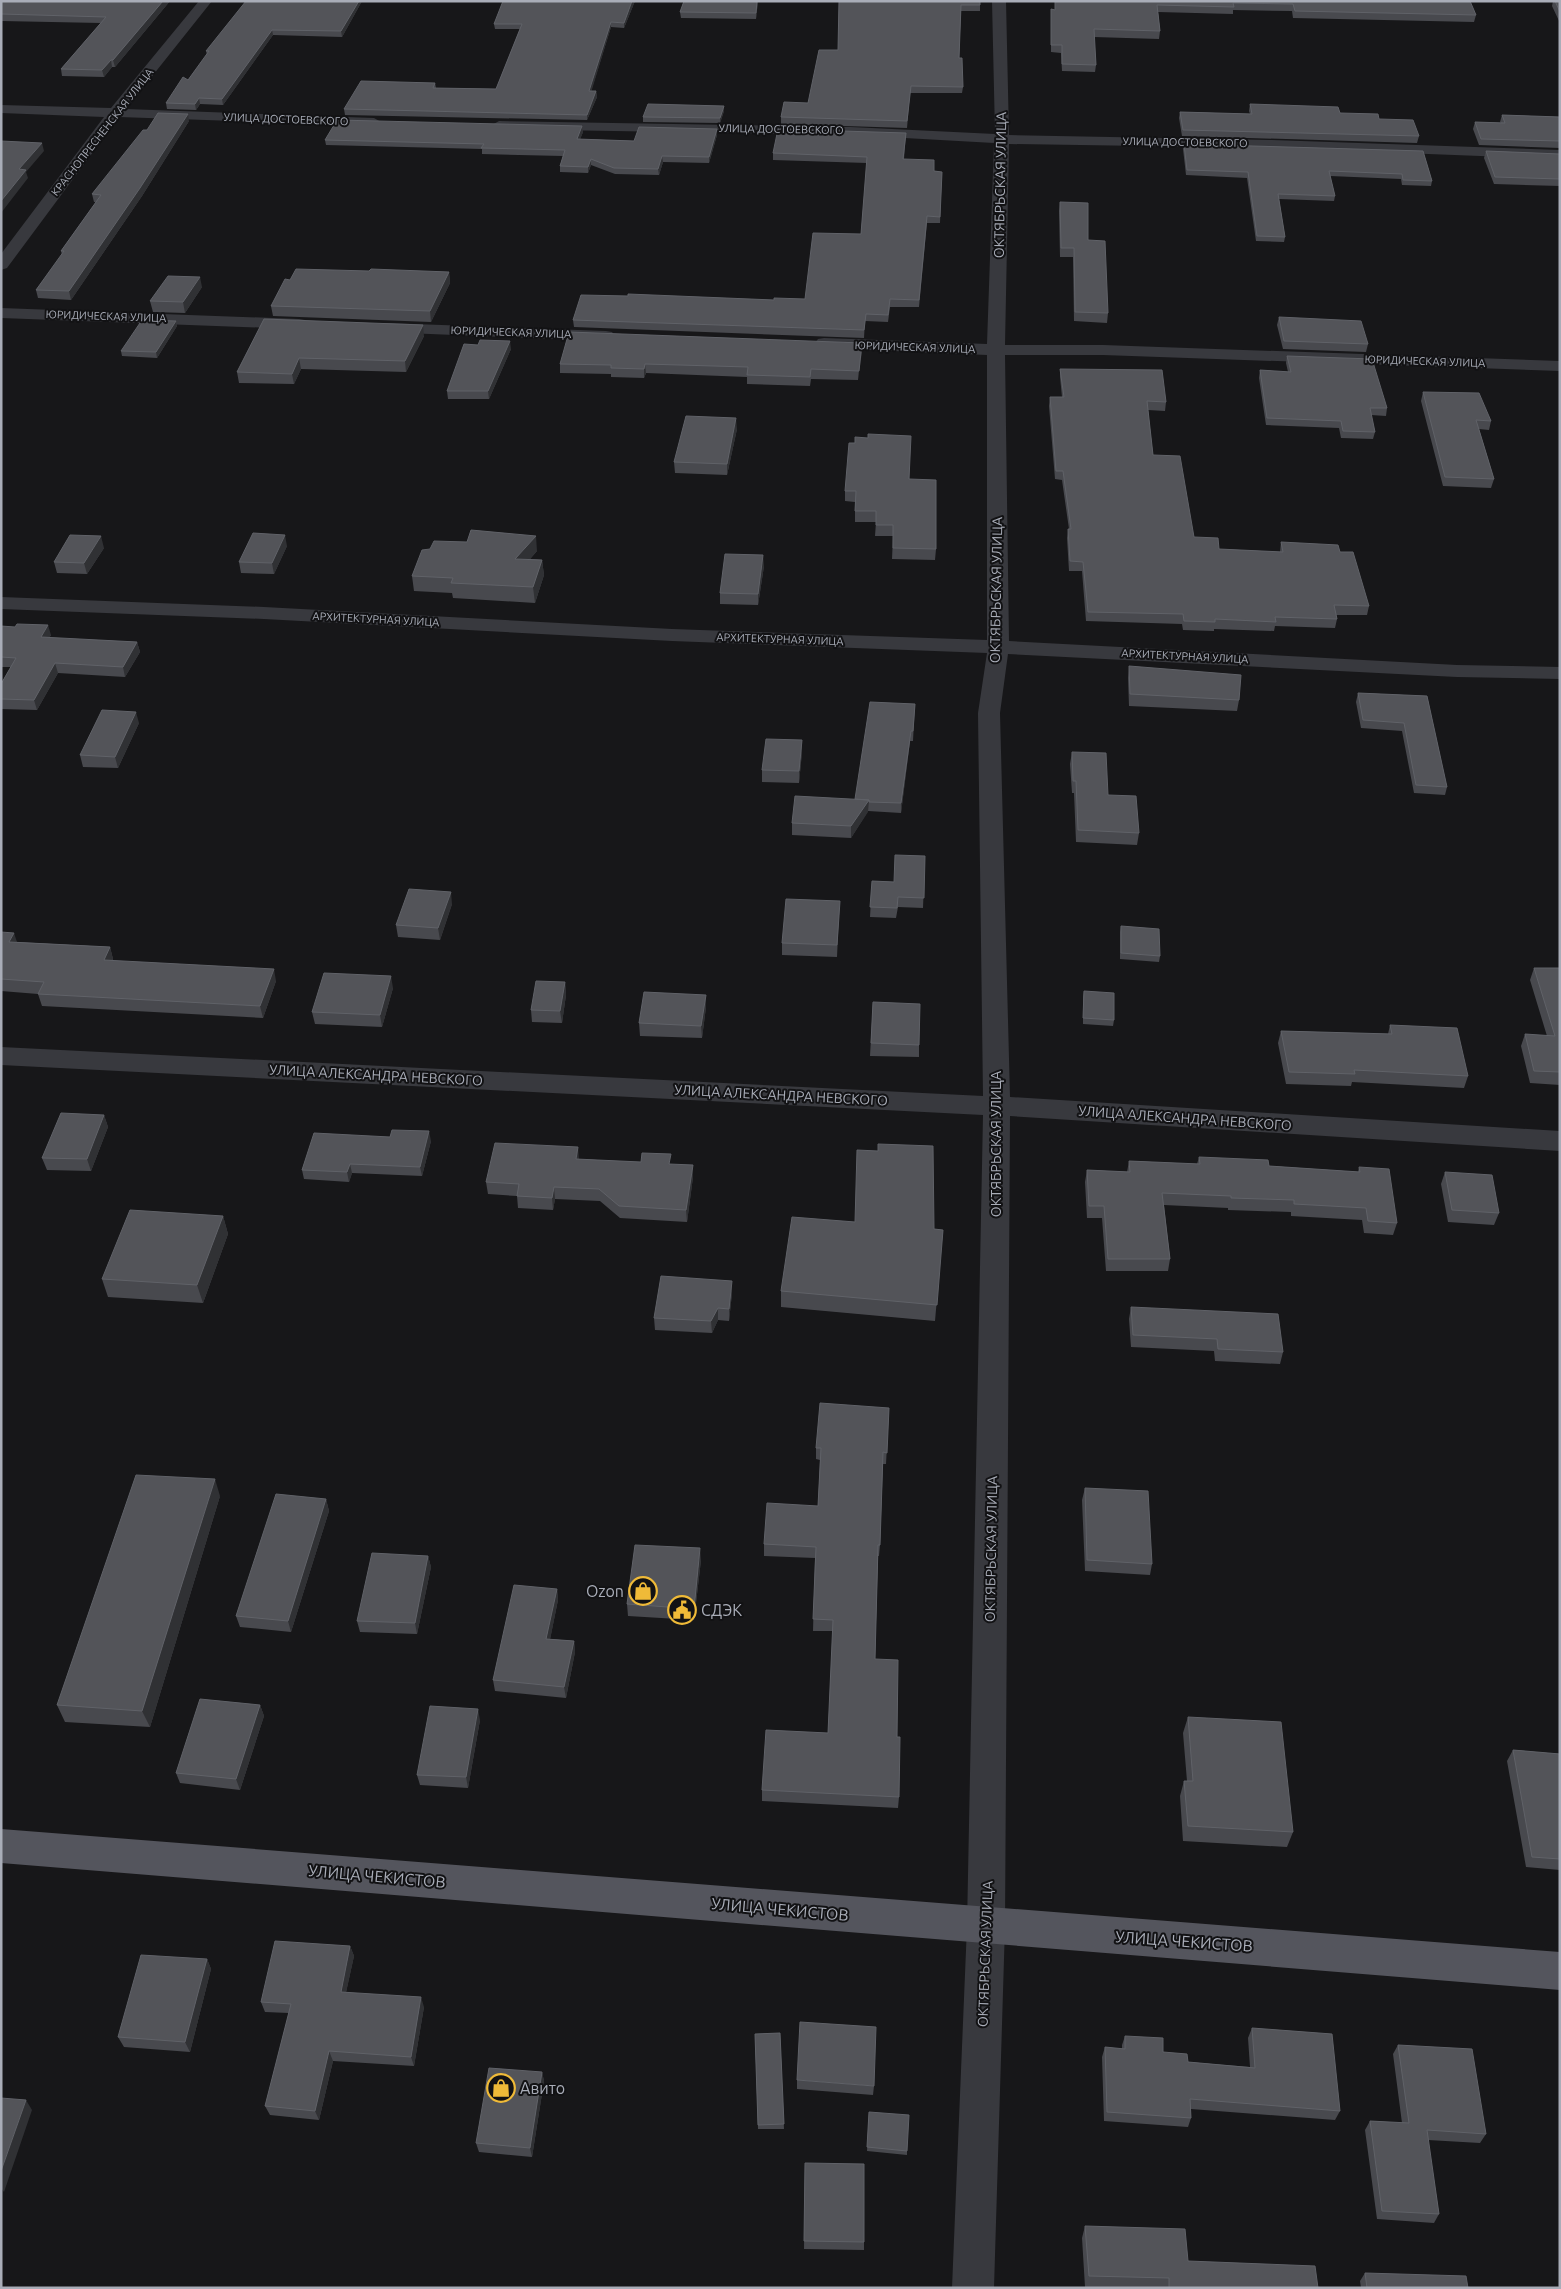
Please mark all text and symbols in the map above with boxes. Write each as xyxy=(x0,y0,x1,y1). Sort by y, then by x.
street label: КРАСНОПРЕСНЕНСКАЯ УЛИЦА xyxy=(49,65,156,198)
street label: УЛИЦА ДОСТОЕВСКОГО xyxy=(223,111,349,127)
street label: ОКТЯБРЬСКАЯ УЛИЦА xyxy=(991,112,1009,258)
street label: УЛИЦА ДОСТОЕВСКОГО xyxy=(718,122,844,136)
street label: УЛИЦА ДОСТОЕВСКОГО xyxy=(1122,135,1248,149)
street label: ЮРИДИЧЕСКАЯ УЛИЦА xyxy=(45,308,167,324)
street label: ЮРИДИЧЕСКАЯ УЛИЦА xyxy=(450,324,572,340)
street label: ЮРИДИЧЕСКАЯ УЛИЦА xyxy=(854,339,976,355)
street label: ЮРИДИЧЕСКАЯ УЛИЦА xyxy=(1364,353,1486,369)
street label: ОКТЯБРЬСКАЯ УЛИЦА xyxy=(987,517,1005,663)
street label: АРХИТЕКТУРНАЯ УЛИЦА xyxy=(312,610,441,628)
street label: АРХИТЕКТУРНАЯ УЛИЦА xyxy=(716,631,845,647)
street label: АРХИТЕКТУРНАЯ УЛИЦА xyxy=(1121,647,1250,665)
street label: УЛИЦА АЛЕКСАНДРА НЕВСКОГО xyxy=(269,1061,483,1089)
street label: ОКТЯБРЬСКАЯ УЛИЦА xyxy=(988,1071,1004,1217)
street label: УЛИЦА АЛЕКСАНДРА НЕВСКОГО xyxy=(674,1081,888,1109)
street label: УЛИЦА АЛЕКСАНДРА НЕВСКОГО xyxy=(1078,1103,1292,1133)
street label: ОКТЯБРЬСКАЯ УЛИЦА xyxy=(982,1476,1000,1622)
shop icon: Ozon xyxy=(628,1576,658,1606)
place label: Ozon xyxy=(586,1582,624,1600)
public building icon: СДЭК xyxy=(667,1595,697,1625)
place label: СДЭК xyxy=(701,1601,742,1619)
street label: УЛИЦА ЧЕКИСТОВ xyxy=(308,1861,446,1891)
street label: ОКТЯБРЬСКАЯ УЛИЦА xyxy=(974,1881,996,2027)
street label: УЛИЦА ЧЕКИСТОВ xyxy=(711,1894,849,1924)
street label: УЛИЦА ЧЕКИСТОВ xyxy=(1115,1927,1253,1955)
shop icon: Авито xyxy=(486,2073,516,2103)
place label: Авито xyxy=(520,2079,565,2097)

